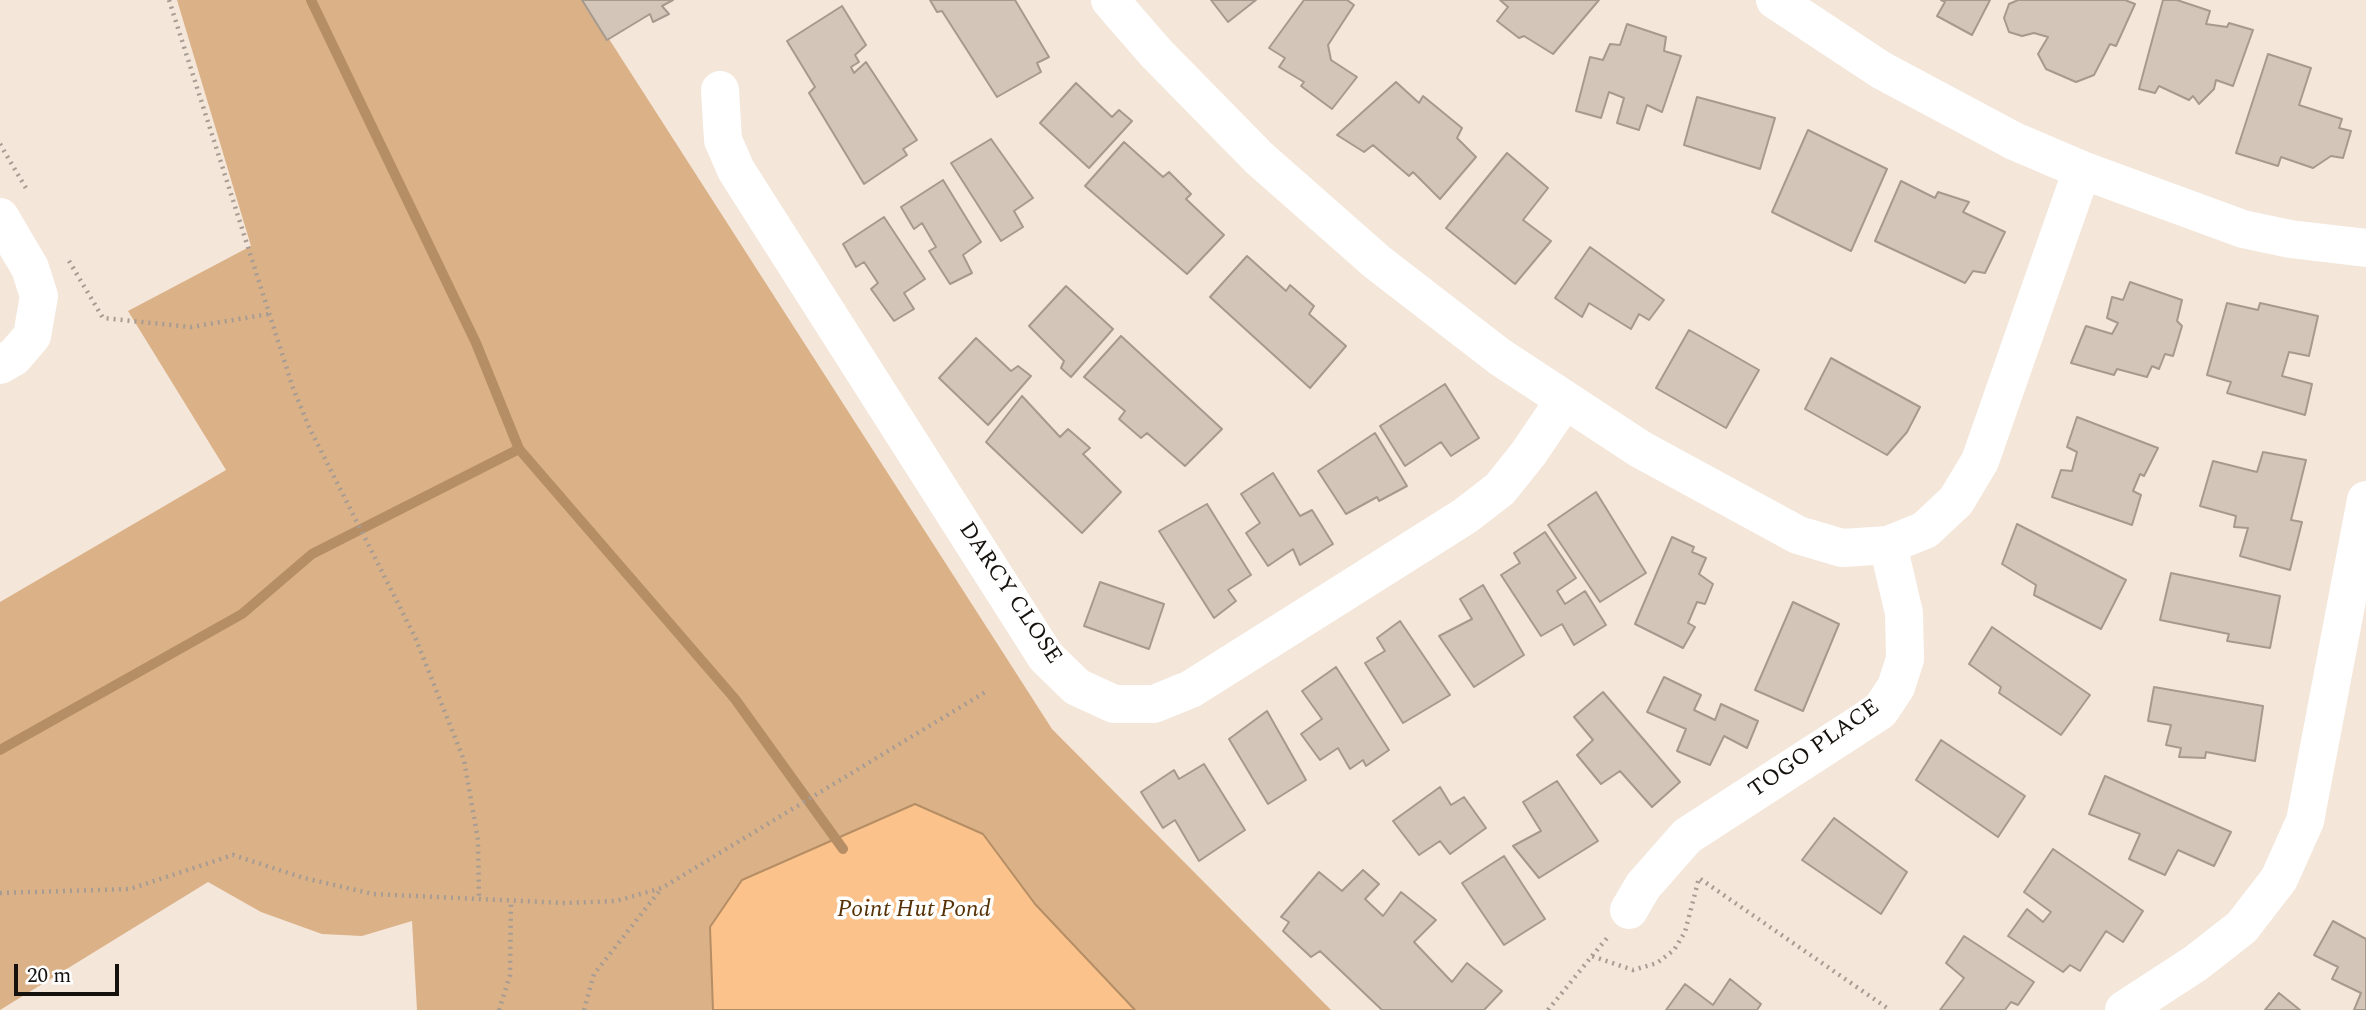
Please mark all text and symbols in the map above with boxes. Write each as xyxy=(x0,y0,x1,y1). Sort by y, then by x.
street label: DARCY CLOSE xyxy=(951,518,1067,670)
street label: TOGO PLACE xyxy=(1744,695,1886,805)
water label: Point Hut Pond xyxy=(837,897,991,925)
scale bar xyxy=(18,950,122,994)
text: 20 m xyxy=(27,960,71,992)

